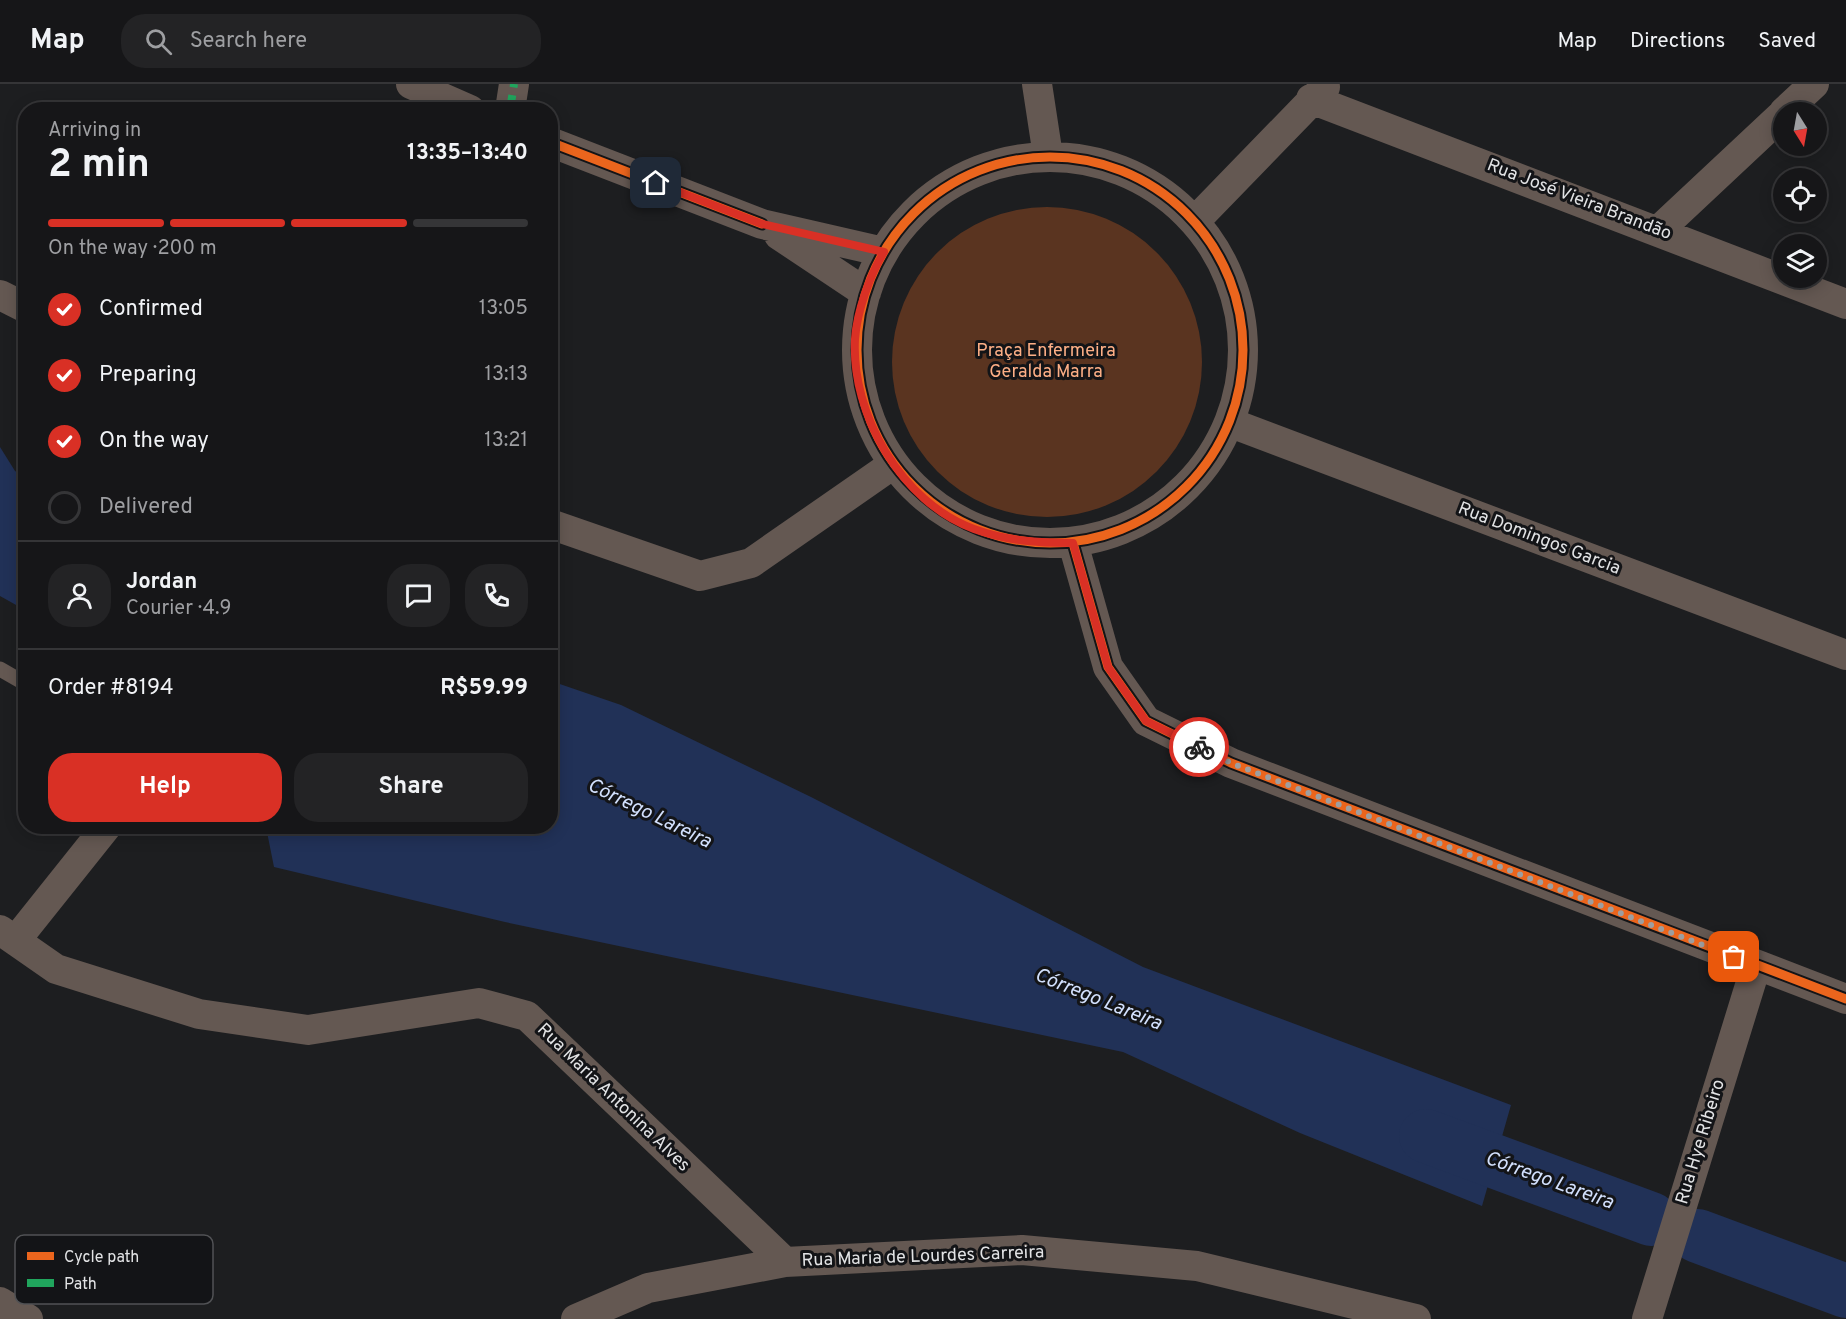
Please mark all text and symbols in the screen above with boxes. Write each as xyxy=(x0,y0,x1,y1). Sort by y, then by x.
search box xyxy=(121,14,541,68)
text: Map xyxy=(30,23,85,59)
icon: search xyxy=(142,25,175,58)
text: Search here xyxy=(190,28,307,55)
text: Map xyxy=(1557,28,1597,55)
text: Directions xyxy=(1630,28,1725,55)
text: Saved xyxy=(1758,28,1816,55)
north arrow xyxy=(1773,102,1827,156)
map controls xyxy=(1773,102,1827,288)
text: Arriving in xyxy=(48,118,141,144)
text: 13:35–13:40 xyxy=(407,140,528,167)
text: 2 min xyxy=(48,142,150,191)
street label: Rua José Vieira Brandão xyxy=(1483,154,1675,246)
pin xyxy=(630,157,681,208)
icon: home xyxy=(639,166,672,199)
button: locate xyxy=(1773,168,1827,222)
button: layers xyxy=(1773,234,1827,288)
text: On the way · 200 m xyxy=(48,236,217,262)
icon: check xyxy=(48,293,81,326)
text: Confirmed xyxy=(99,296,203,323)
text: 13:05 xyxy=(479,296,528,322)
park label: Praça Enfermeira Geralda Marra xyxy=(976,340,1116,384)
icon: check xyxy=(48,359,81,392)
text: Preparing xyxy=(99,362,197,389)
text: 13:13 xyxy=(485,362,528,388)
icon: check xyxy=(48,425,81,458)
text: On the way xyxy=(99,428,209,455)
text: 13:21 xyxy=(484,428,528,454)
text: Delivered xyxy=(99,494,193,521)
street label: Rua Domingos Garcia xyxy=(1454,497,1624,581)
button: person xyxy=(48,564,111,627)
button: chat xyxy=(387,564,450,627)
button: phone xyxy=(465,564,528,627)
text: Jordan xyxy=(126,569,197,596)
text: Courier · 4.9 xyxy=(126,596,231,622)
text: Order #8194 xyxy=(48,675,174,702)
text: R$59.99 xyxy=(440,675,528,702)
courier xyxy=(1169,717,1229,777)
icon: bike xyxy=(1183,731,1216,764)
button: Help xyxy=(48,753,282,822)
button: Share xyxy=(294,753,528,822)
water label: Córrego Lareira xyxy=(583,773,716,856)
pin xyxy=(1708,931,1759,982)
icon: bag xyxy=(1717,940,1750,973)
water label: Córrego Lareira xyxy=(1031,963,1166,1038)
street label: Rua Maria Antonina Alves xyxy=(532,1019,694,1177)
street label: Rua Hye Ribeiro xyxy=(1671,1077,1731,1207)
water label: Córrego Lareira xyxy=(1481,1146,1617,1217)
legend xyxy=(15,1235,213,1304)
street label: Rua Maria de Lourdes Carreira xyxy=(801,1241,1045,1273)
text: Cycle path xyxy=(64,1248,139,1268)
text: Path xyxy=(64,1275,97,1295)

